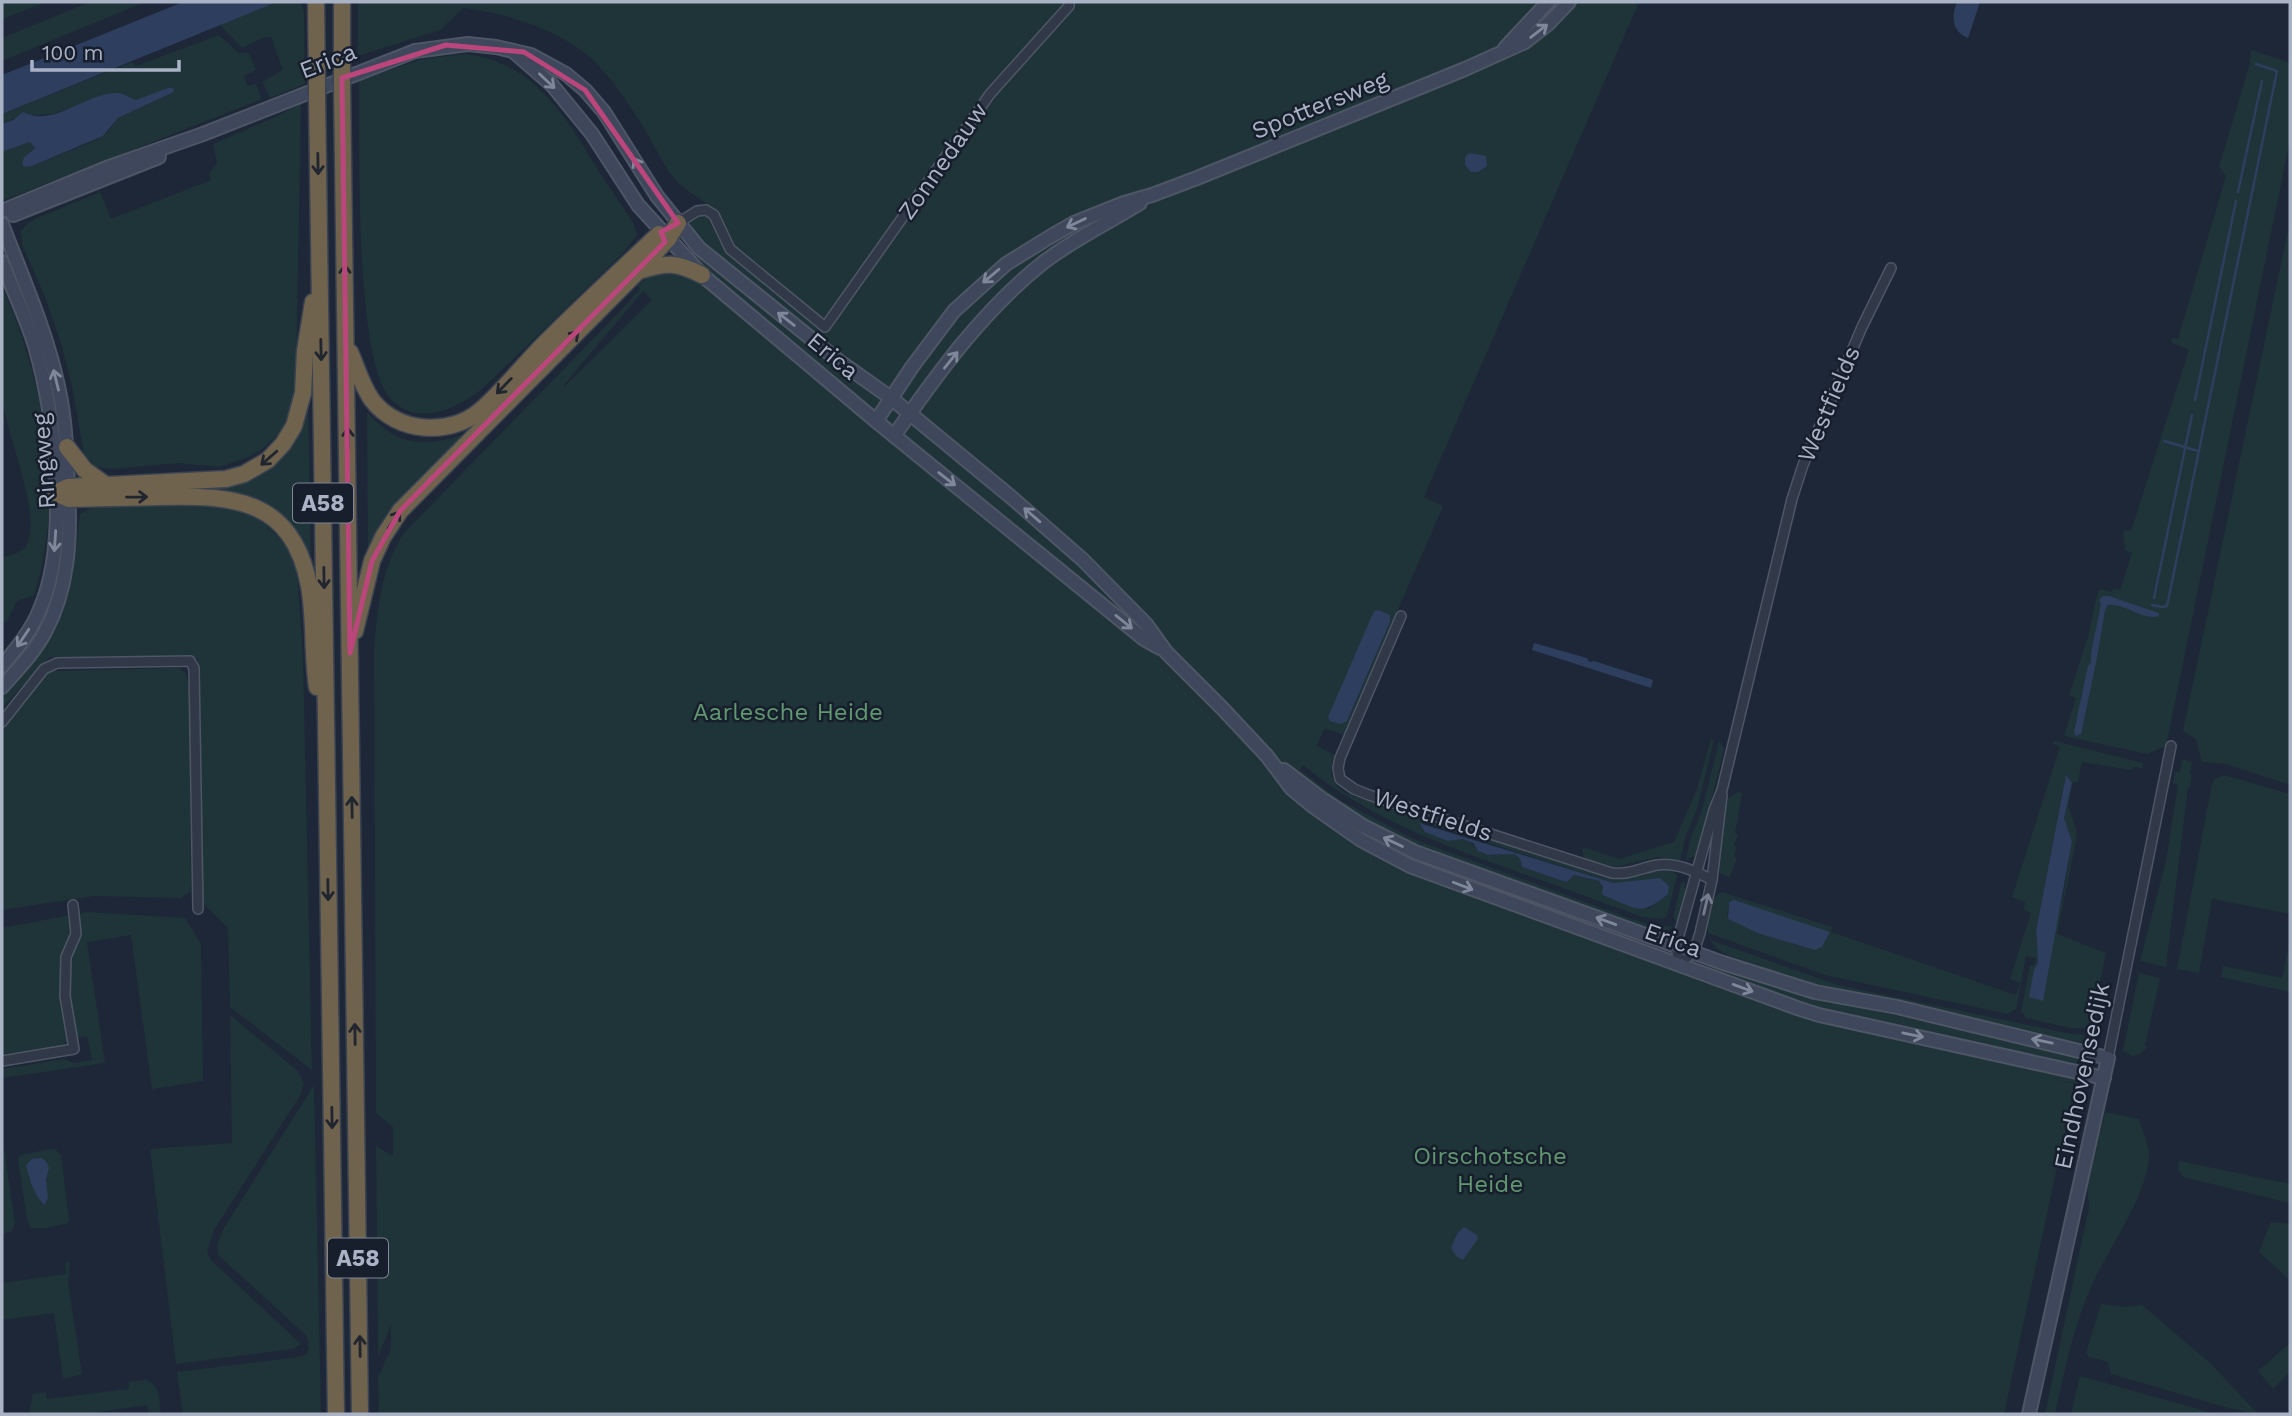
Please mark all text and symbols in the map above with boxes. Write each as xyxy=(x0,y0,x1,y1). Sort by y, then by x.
one-way arrow xyxy=(1529,24,1548,39)
scale bar xyxy=(32,28,178,72)
street label: Erica xyxy=(296,37,360,85)
text: 100 m xyxy=(42,40,104,65)
street label: Spottersweg xyxy=(1248,65,1392,145)
one-way arrow xyxy=(538,73,556,89)
street label: Zonnedauw xyxy=(893,97,993,225)
one-way arrow xyxy=(311,152,325,175)
one-way arrow xyxy=(632,158,646,178)
one-way arrow xyxy=(1066,217,1087,230)
one-way arrow xyxy=(339,263,352,286)
one-way arrow xyxy=(983,268,1001,284)
one-way arrow xyxy=(777,312,795,327)
street label: Erica xyxy=(802,326,864,386)
one-way arrow xyxy=(562,331,579,348)
one-way arrow xyxy=(314,339,328,362)
street label: Westfields xyxy=(1792,342,1866,466)
one-way arrow xyxy=(943,351,958,370)
one-way arrow xyxy=(49,369,62,391)
one-way arrow xyxy=(495,377,512,394)
street label: Ringweg xyxy=(27,412,61,510)
one-way arrow xyxy=(341,427,354,450)
one-way arrow xyxy=(260,450,278,466)
one-way arrow xyxy=(938,471,956,486)
road number: A58 xyxy=(293,484,353,523)
one-way arrow xyxy=(125,491,148,504)
one-way arrow xyxy=(1023,507,1041,523)
one-way arrow xyxy=(387,511,401,530)
one-way arrow xyxy=(48,530,61,553)
one-way arrow xyxy=(317,566,331,589)
one-way arrow xyxy=(1114,615,1132,630)
one-way arrow xyxy=(16,628,30,647)
park label: Aarlesche Heide xyxy=(693,698,883,726)
street label: Westfields xyxy=(1370,783,1496,847)
one-way arrow xyxy=(345,796,359,819)
one-way arrow xyxy=(1383,835,1404,848)
one-way arrow xyxy=(322,879,335,902)
one-way arrow xyxy=(1452,881,1474,894)
one-way arrow xyxy=(1700,893,1714,916)
one-way arrow xyxy=(1596,913,1618,926)
street label: Erica xyxy=(1641,917,1705,963)
street label: Eindhovensedijk xyxy=(2049,980,2116,1172)
one-way arrow xyxy=(1732,983,1754,995)
one-way arrow xyxy=(349,1023,362,1046)
one-way arrow xyxy=(1901,1029,1924,1043)
one-way arrow xyxy=(2031,1034,2054,1047)
one-way arrow xyxy=(325,1106,339,1129)
park label: Oirschotsche Heide xyxy=(1413,1142,1567,1198)
road number: A58 xyxy=(328,1238,388,1278)
one-way arrow xyxy=(353,1335,366,1358)

